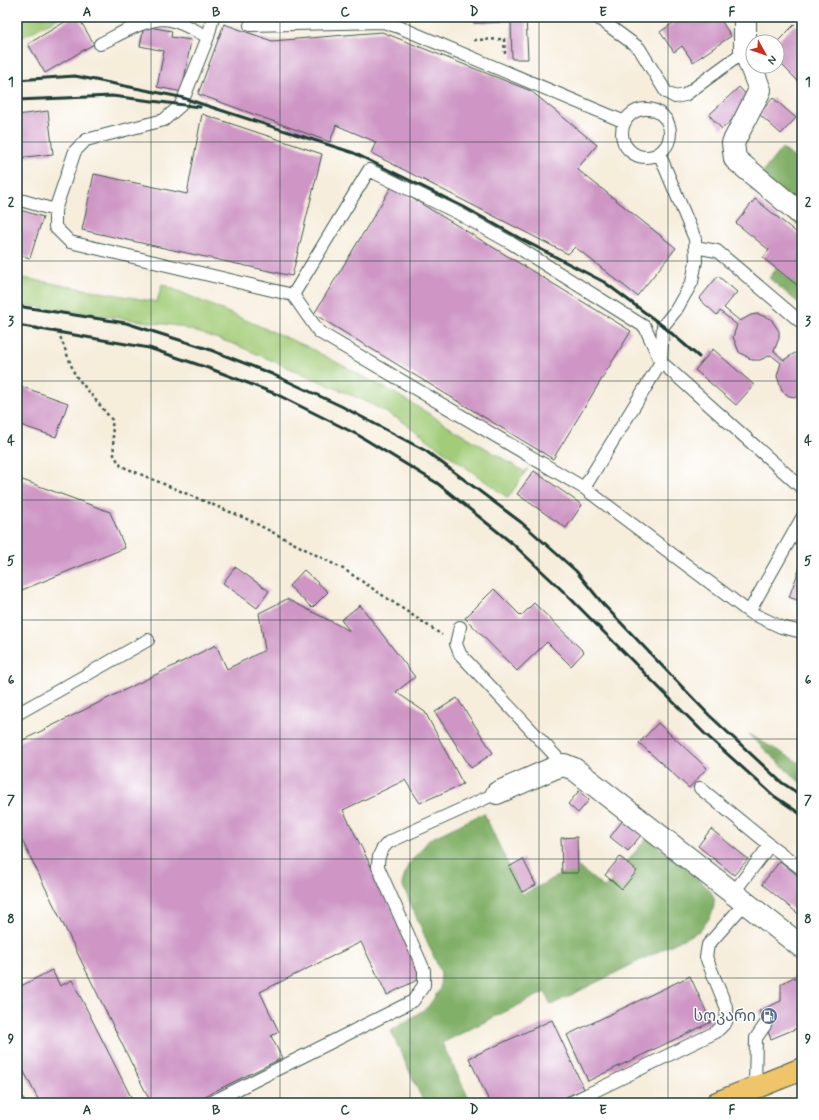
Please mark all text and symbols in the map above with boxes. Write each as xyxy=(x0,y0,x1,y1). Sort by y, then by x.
text: A xyxy=(83,4,91,21)
text: B xyxy=(212,4,221,21)
text: C xyxy=(340,4,350,21)
text: D xyxy=(470,4,479,21)
text: E xyxy=(599,4,607,21)
text: F xyxy=(729,4,736,21)
north arrow xyxy=(745,34,785,74)
text: N xyxy=(764,52,780,67)
text: 1 xyxy=(8,74,14,91)
text: 1 xyxy=(805,74,811,91)
text: 2 xyxy=(8,194,15,211)
text: 2 xyxy=(805,194,812,211)
text: 3 xyxy=(8,313,14,330)
text: 3 xyxy=(805,313,811,330)
text: 4 xyxy=(7,433,15,450)
text: 4 xyxy=(804,433,812,450)
text: 5 xyxy=(7,553,15,570)
text: 5 xyxy=(804,553,812,570)
text: 6 xyxy=(8,672,15,689)
text: 6 xyxy=(805,672,812,689)
text: 7 xyxy=(7,792,15,809)
text: 7 xyxy=(804,792,812,809)
text: 8 xyxy=(7,911,15,928)
text: 8 xyxy=(804,911,812,928)
place label: სოკარი xyxy=(694,1006,756,1027)
fuel station icon: სოკარი xyxy=(759,1006,779,1026)
text: 9 xyxy=(8,1031,15,1048)
text: 9 xyxy=(805,1031,812,1048)
text: A xyxy=(83,1102,91,1119)
text: B xyxy=(212,1102,221,1119)
text: C xyxy=(340,1102,350,1119)
text: D xyxy=(470,1102,479,1119)
text: E xyxy=(599,1102,607,1119)
text: F xyxy=(729,1102,736,1119)

